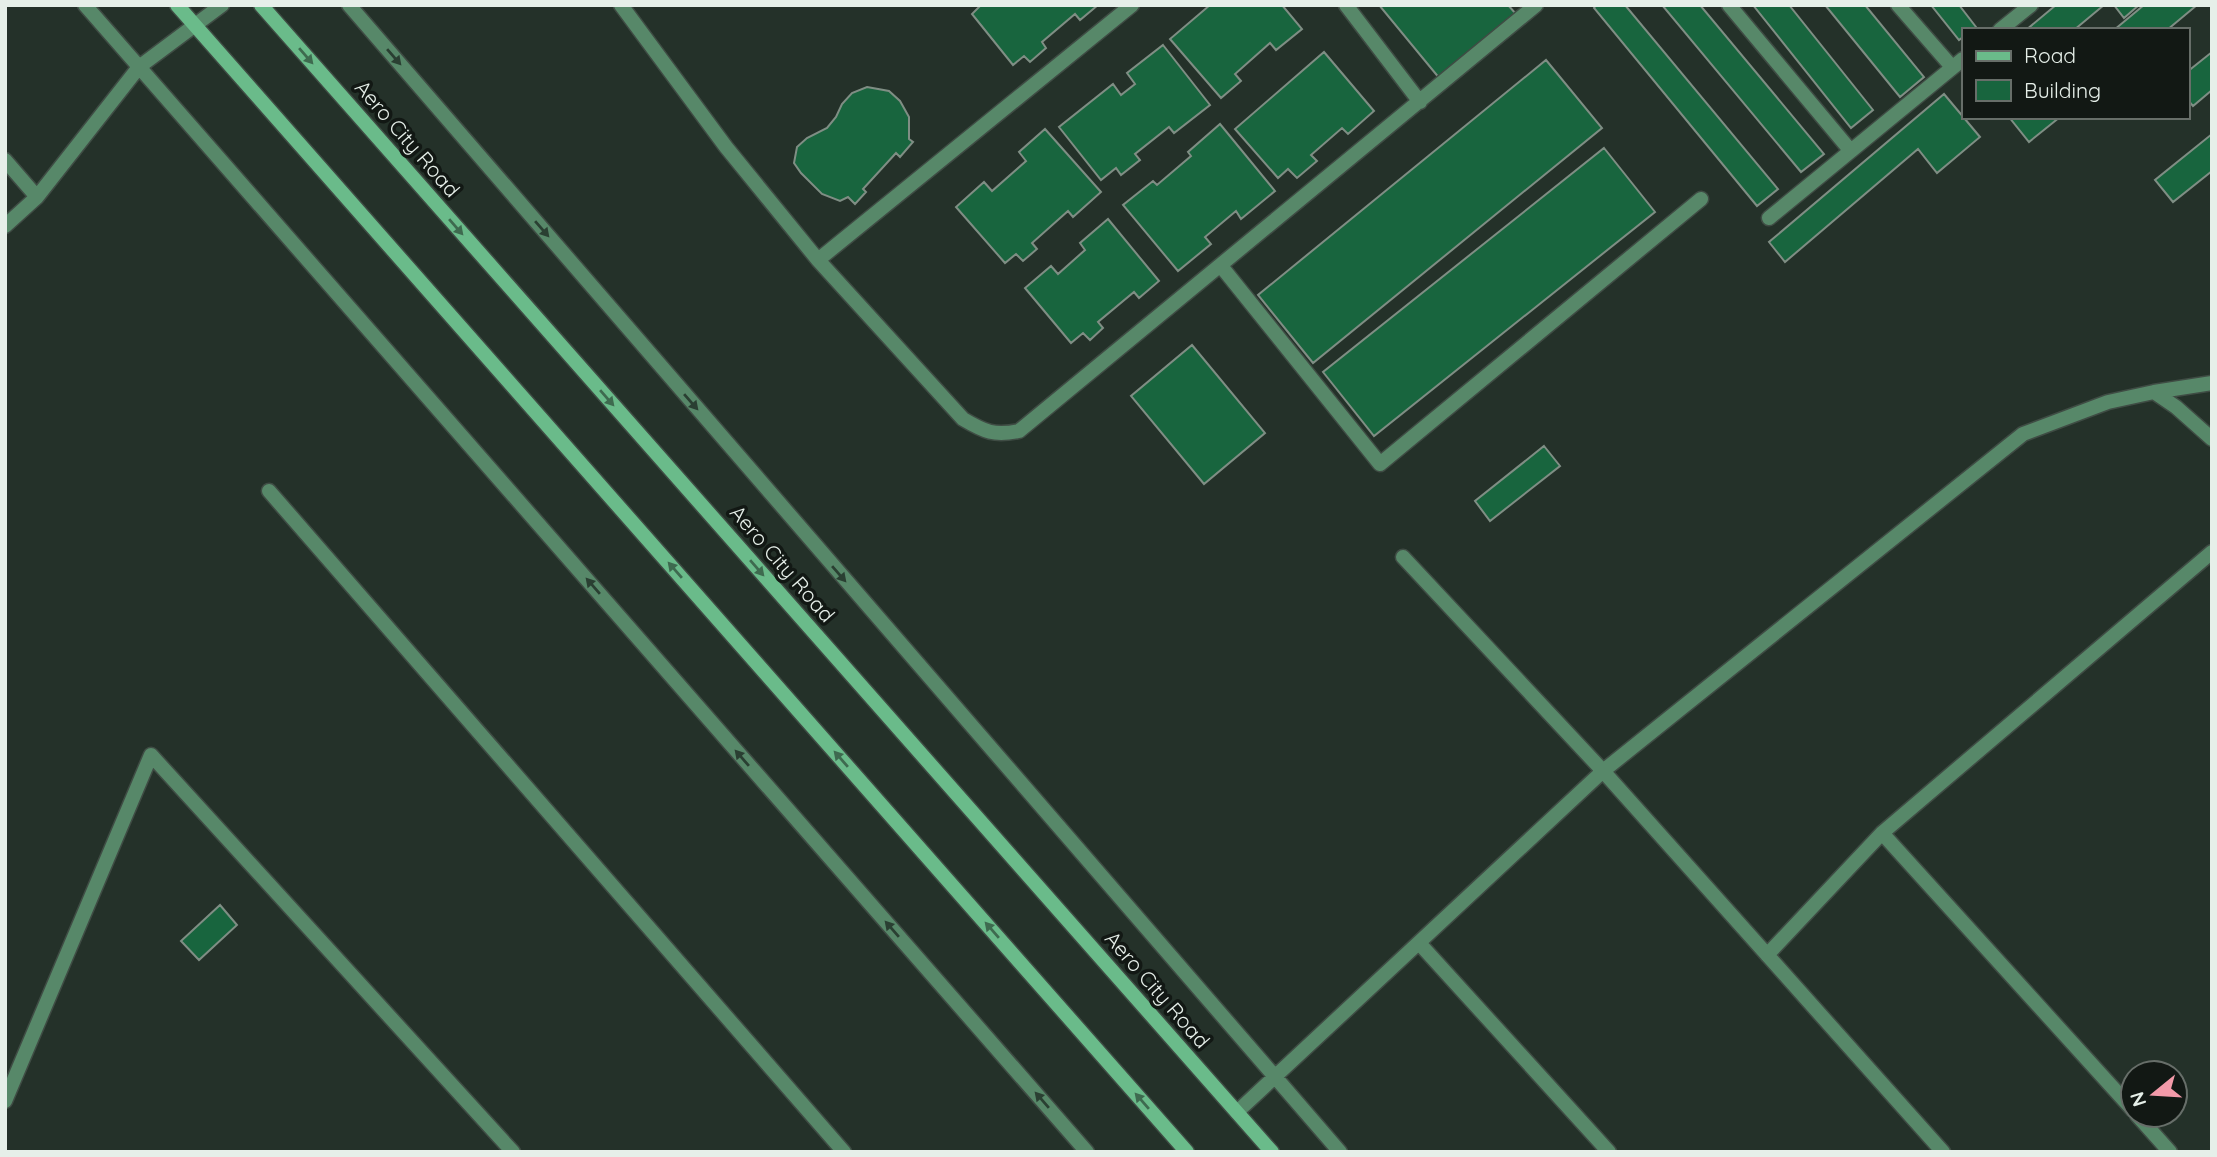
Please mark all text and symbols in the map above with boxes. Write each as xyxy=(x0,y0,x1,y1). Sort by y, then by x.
legend xyxy=(1962,28,2189,119)
text: Road xyxy=(2024,42,2076,68)
one-way arrow xyxy=(298,48,313,65)
one-way arrow xyxy=(386,48,402,66)
street label: Aero City Road xyxy=(350,74,466,202)
text: Building xyxy=(2024,77,2101,103)
one-way arrow xyxy=(448,218,464,236)
one-way arrow xyxy=(534,221,549,238)
one-way arrow xyxy=(599,389,614,406)
one-way arrow xyxy=(683,393,698,410)
street label: Aero City Road xyxy=(725,499,841,627)
one-way arrow xyxy=(749,559,765,577)
one-way arrow xyxy=(667,561,683,579)
one-way arrow xyxy=(831,565,847,583)
one-way arrow xyxy=(586,578,601,595)
one-way arrow xyxy=(735,749,750,766)
one-way arrow xyxy=(833,750,849,768)
one-way arrow xyxy=(884,920,900,938)
one-way arrow xyxy=(984,921,1000,939)
street label: Aero City Road xyxy=(1100,925,1216,1053)
north arrow xyxy=(2119,1059,2189,1129)
text: N xyxy=(2124,1089,2151,1110)
one-way arrow xyxy=(1035,1092,1050,1109)
one-way arrow xyxy=(1135,1092,1150,1109)

